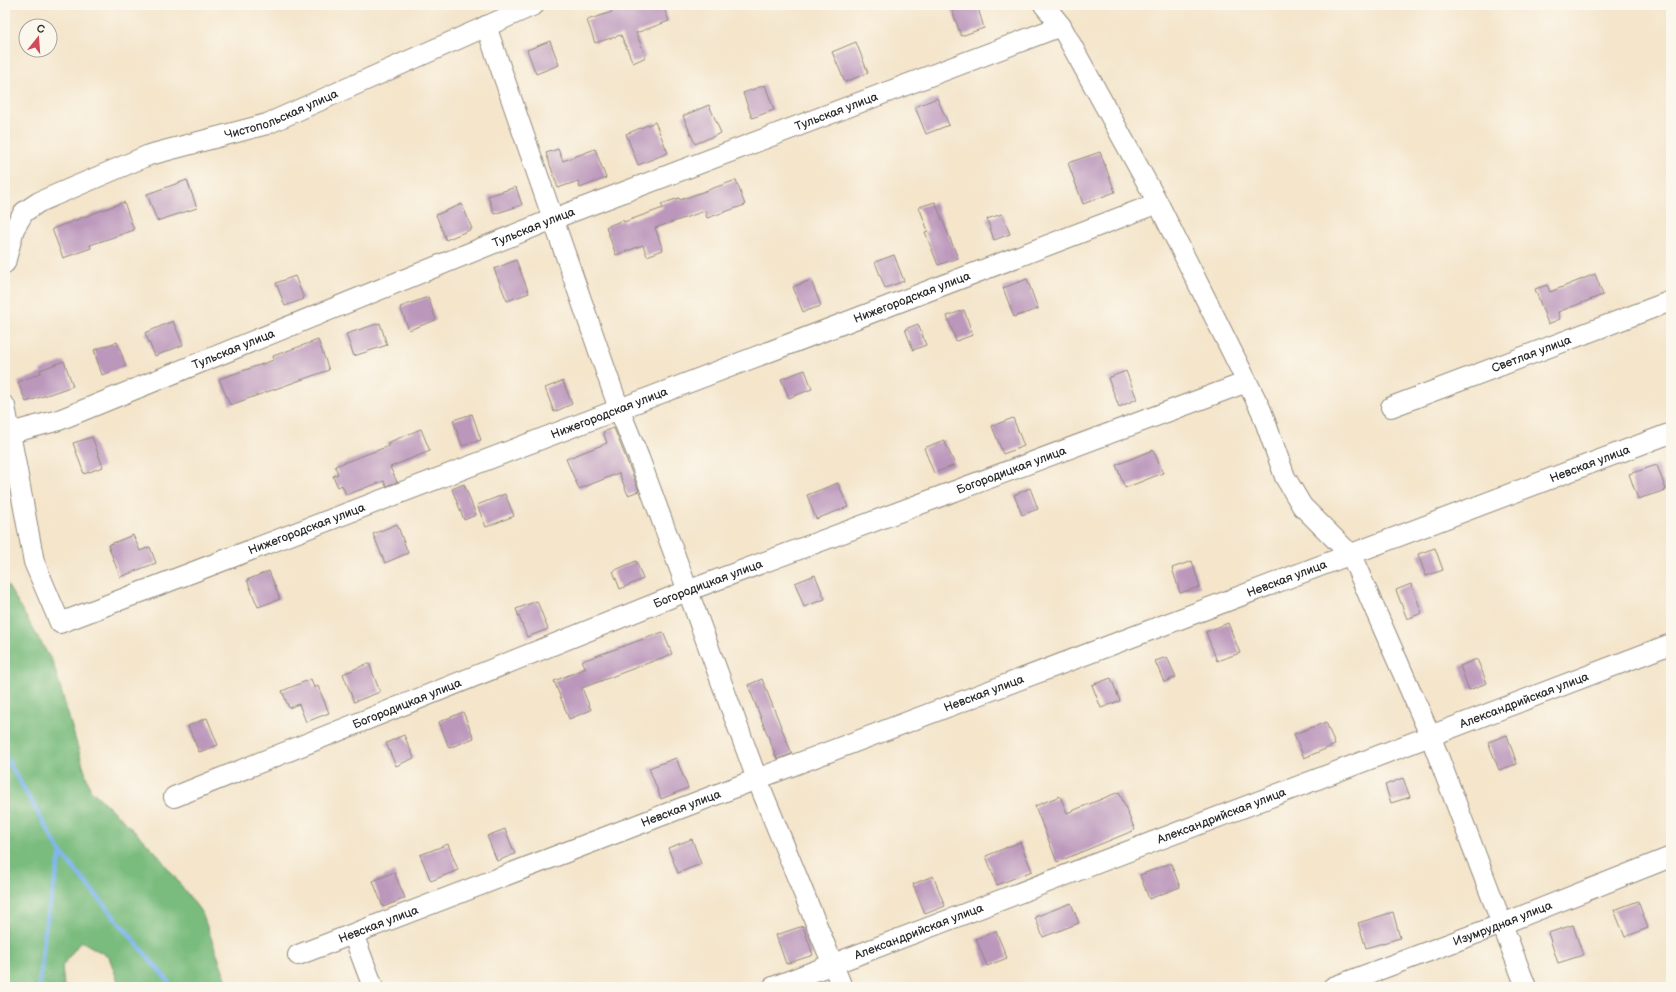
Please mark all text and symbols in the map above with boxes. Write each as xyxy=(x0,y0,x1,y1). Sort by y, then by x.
north arrow xyxy=(18,18,58,58)
text: С xyxy=(35,22,47,36)
street label: Чистопольская улица xyxy=(223,86,340,142)
street label: Тульская улица xyxy=(793,89,880,134)
street label: Тульская улица xyxy=(490,204,577,250)
street label: Нижегородская улица xyxy=(851,268,972,326)
street label: Тульская улица xyxy=(190,326,277,372)
street label: Светлая улица xyxy=(1489,332,1573,376)
street label: Нижегородская улица xyxy=(549,384,670,442)
street label: Невская улица xyxy=(1548,442,1632,486)
street label: Богородицкая улица xyxy=(955,443,1068,497)
street label: Нижегородская улица xyxy=(246,500,367,558)
street label: Богородицкая улица xyxy=(651,556,765,611)
street label: Невская улица xyxy=(1245,557,1329,600)
street label: Александрийская улица xyxy=(1457,669,1591,732)
street label: Невская улица xyxy=(942,671,1026,715)
street label: Богородицкая улица xyxy=(351,675,463,732)
street label: Александрийская улица xyxy=(1154,784,1288,847)
street label: Невская улица xyxy=(639,786,723,830)
street label: Изумрудная улица xyxy=(1451,897,1554,949)
street label: Александрийская улица xyxy=(851,900,985,963)
street label: Невская улица xyxy=(336,902,420,946)

